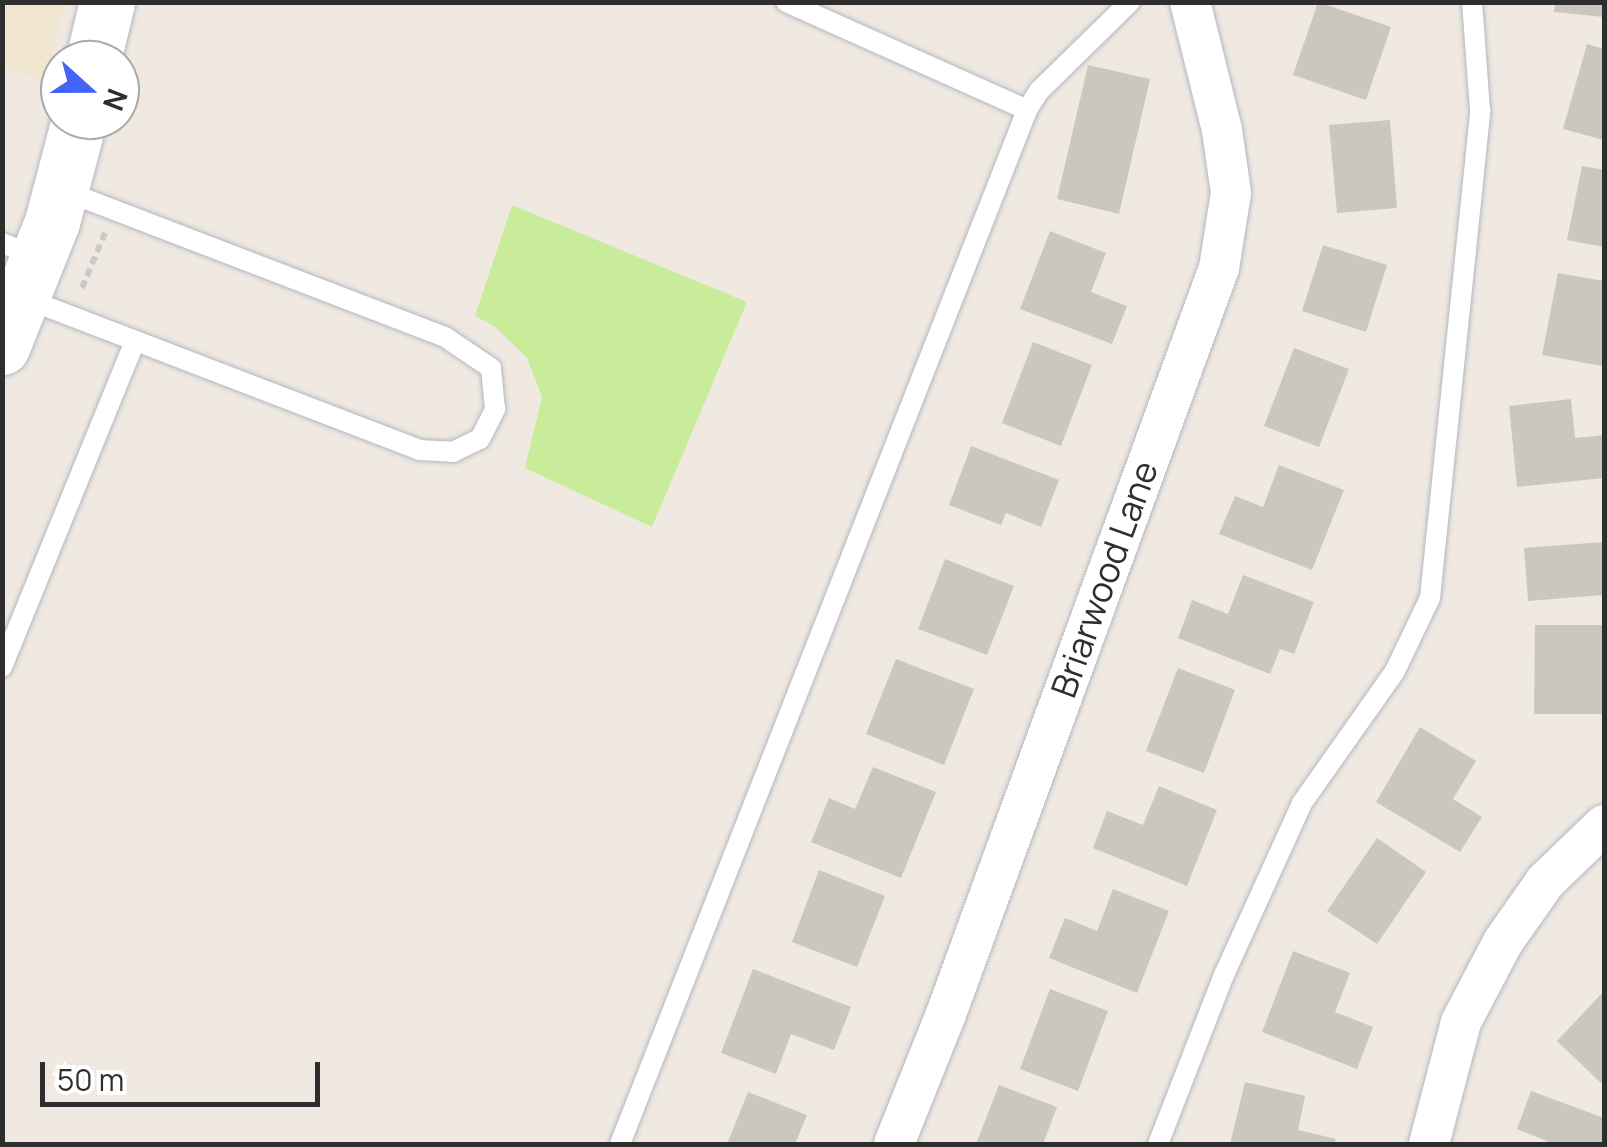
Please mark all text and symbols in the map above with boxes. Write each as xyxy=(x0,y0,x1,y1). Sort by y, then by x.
north arrow xyxy=(40,40,140,140)
text: N xyxy=(95,84,137,116)
street label: Briarwood Lane xyxy=(1042,455,1166,703)
scale bar xyxy=(45,1042,325,1104)
text: 50 m xyxy=(57,1059,124,1100)

